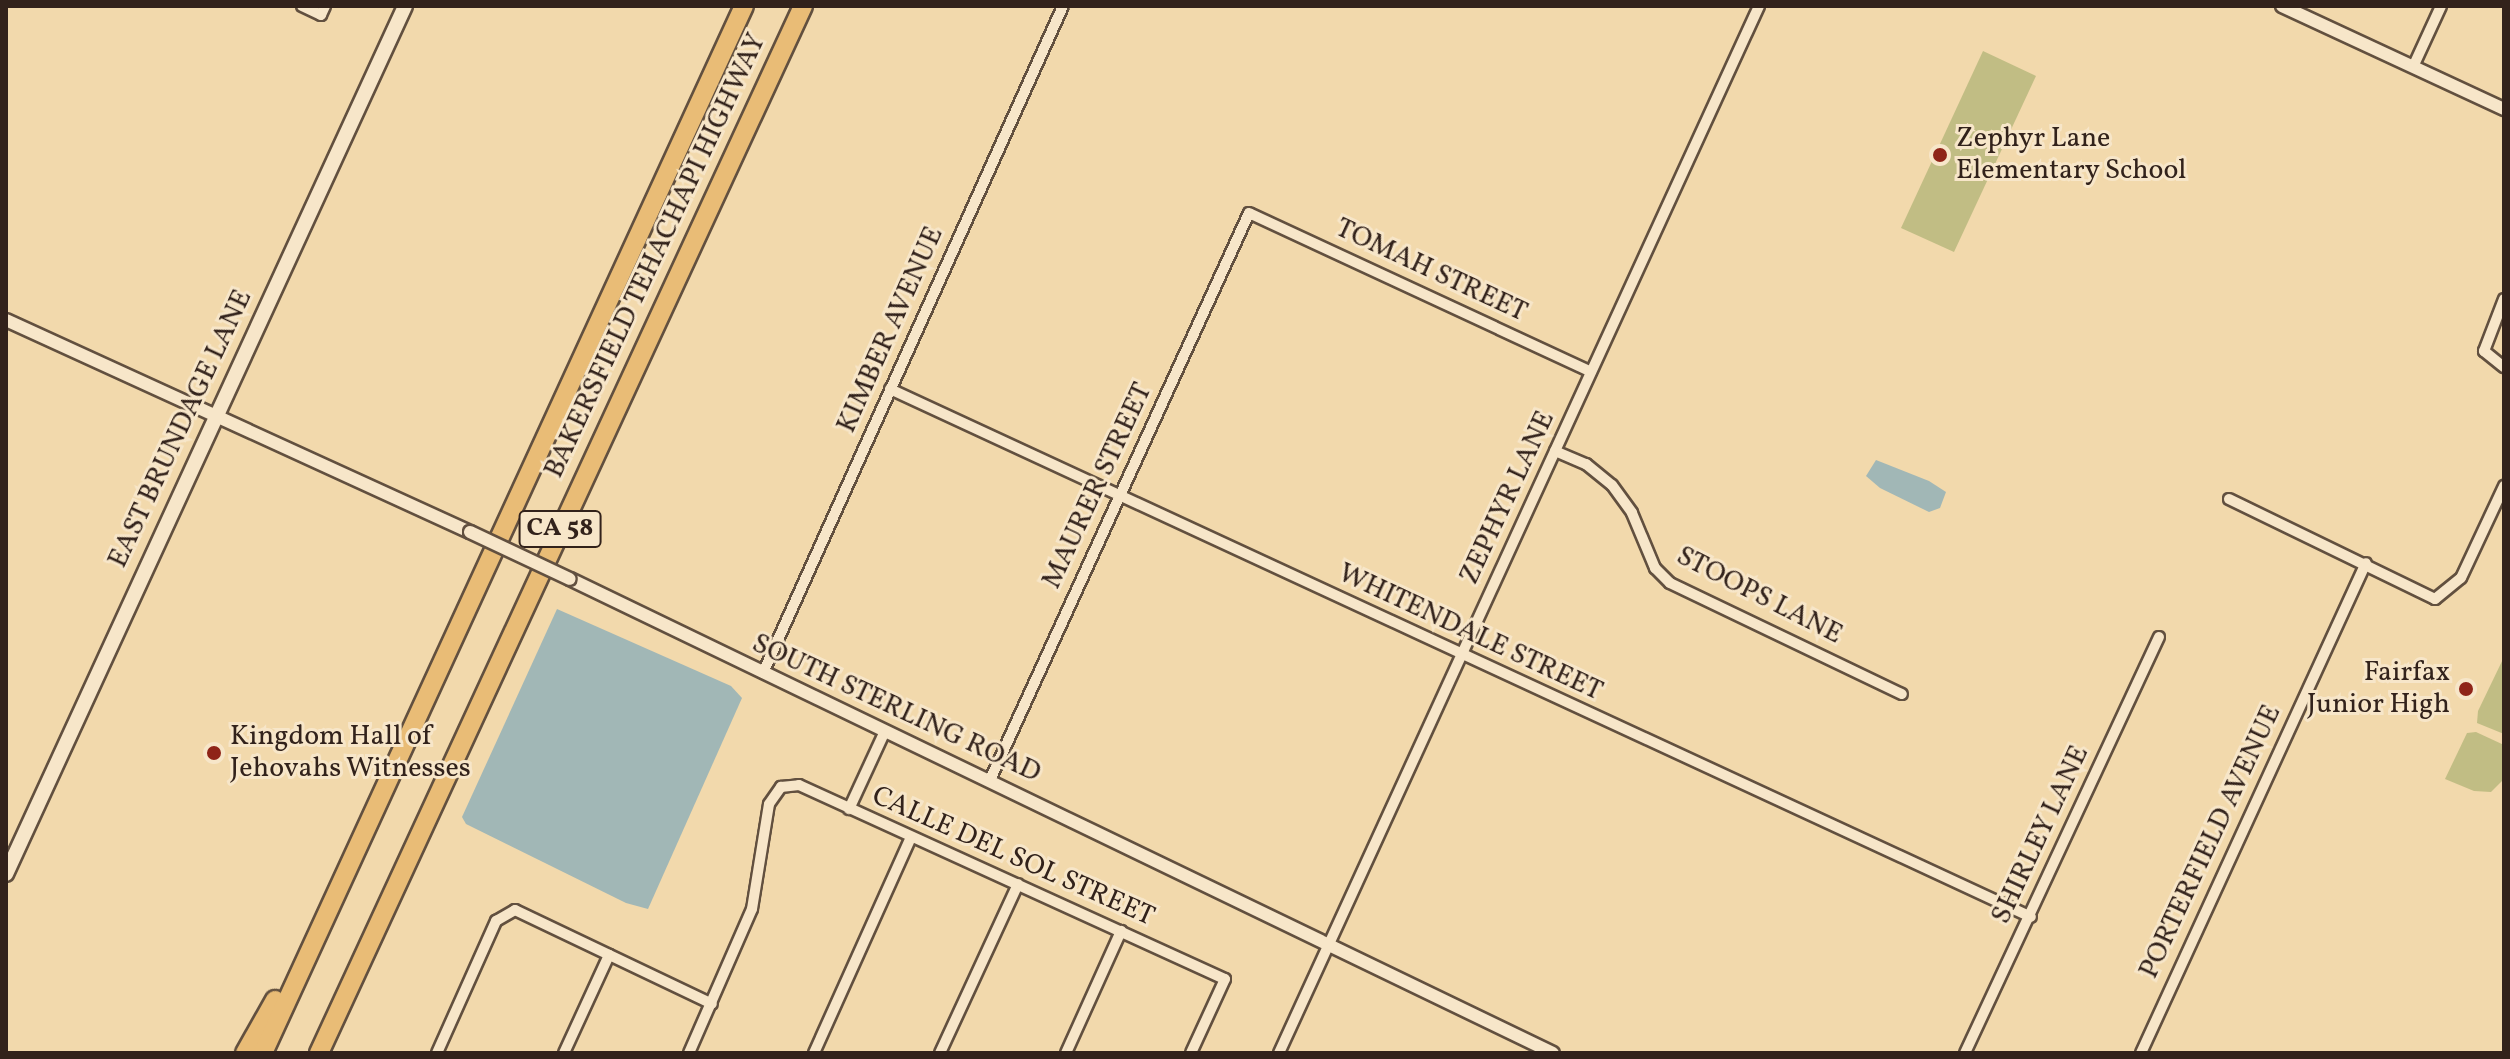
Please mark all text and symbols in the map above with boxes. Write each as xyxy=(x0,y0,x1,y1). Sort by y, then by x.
street label: BAKERSFIELD TEHACHAPI HIGHWAY xyxy=(538,28,774,484)
place label: Zephyr Lane Elementary School xyxy=(1956,122,2187,188)
marker: Zephyr Lane Elementary School xyxy=(1931,146,1949,164)
street label: TOMAH STREET xyxy=(1330,212,1532,330)
street label: KIMBER AVENUE xyxy=(830,222,952,438)
street label: EAST BRUNDAGE LANE xyxy=(102,284,260,574)
street label: MAURER STREET xyxy=(1036,378,1160,594)
street label: ZEPHYR LANE xyxy=(1453,406,1563,590)
road number: CA 58 xyxy=(518,507,602,551)
street label: STOOPS LANE xyxy=(1670,540,1848,652)
street label: WHITENDALE STREET xyxy=(1332,557,1608,709)
street label: SOUTH STERLING ROAD xyxy=(746,627,1046,791)
place label: Fairfax Junior High xyxy=(2307,656,2450,722)
marker: Fairfax Junior High xyxy=(2457,680,2475,698)
street label: PORTERFIELD AVENUE xyxy=(2133,700,2289,984)
place label: Kingdom Hall of Jehovahs Witnesses xyxy=(230,720,471,786)
street label: SHIRLEY LANE xyxy=(1985,740,2097,930)
marker: Kingdom Hall of Jehovahs Witnesses xyxy=(205,744,223,762)
street label: CALLE DEL SOL STREET xyxy=(867,780,1159,934)

